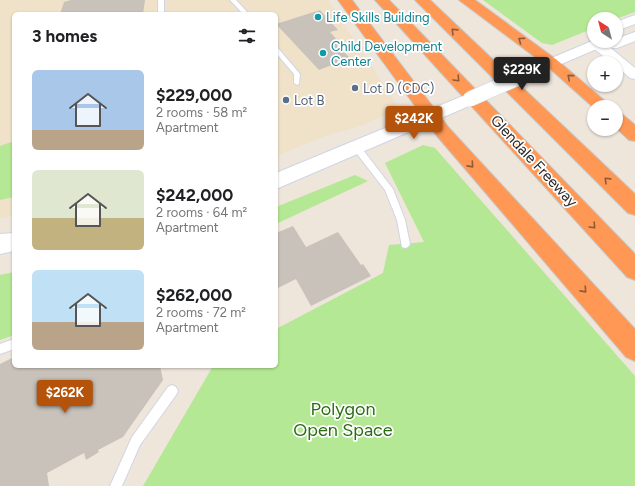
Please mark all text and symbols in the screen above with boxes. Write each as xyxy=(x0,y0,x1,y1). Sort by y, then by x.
place label: Life Skills Building xyxy=(326,10,430,25)
marker: Life Skills Building xyxy=(313,12,323,22)
north arrow xyxy=(587,12,623,48)
map controls xyxy=(587,12,623,136)
icon: filters xyxy=(236,25,258,47)
text: 3 homes xyxy=(32,26,97,46)
one-way arrow xyxy=(451,28,459,36)
one-way arrow xyxy=(518,37,525,45)
place label: Child Development Center xyxy=(331,39,442,69)
marker: Child Development Center xyxy=(318,48,328,58)
button: + xyxy=(587,56,623,92)
pin: $229K xyxy=(494,57,550,91)
text: $229K xyxy=(503,62,541,77)
one-way arrow xyxy=(452,74,460,82)
one-way arrow xyxy=(567,75,575,82)
place label: Lot D (CDC) xyxy=(363,81,434,96)
marker: Lot D (CDC) xyxy=(350,83,360,93)
text: $229,000 xyxy=(156,85,232,105)
icon: home xyxy=(64,86,112,134)
place label: Lot B xyxy=(294,93,324,108)
marker: Lot B xyxy=(281,95,291,105)
button: − xyxy=(587,100,623,136)
text: 2 rooms · 58 m² xyxy=(156,105,247,120)
pin: $242K xyxy=(386,106,442,140)
text: $242K xyxy=(394,111,434,126)
street label: Glendale Freeway xyxy=(487,111,581,211)
text: Apartment xyxy=(156,120,219,135)
one-way arrow xyxy=(466,160,474,168)
one-way arrow xyxy=(604,177,612,185)
text: $242,000 xyxy=(156,185,233,205)
icon: home xyxy=(64,186,112,234)
text: 2 rooms · 64 m² xyxy=(156,205,247,220)
text: Apartment xyxy=(156,220,219,235)
one-way arrow xyxy=(589,221,596,228)
text: $262,000 xyxy=(156,285,232,305)
icon: home xyxy=(64,286,112,334)
one-way arrow xyxy=(579,286,586,293)
text: 2 rooms · 72 m² xyxy=(156,305,246,320)
text: Apartment xyxy=(156,320,219,335)
pin: $262K xyxy=(37,380,93,414)
text: $262K xyxy=(46,385,84,400)
park label: Polygon Open Space xyxy=(293,398,393,441)

